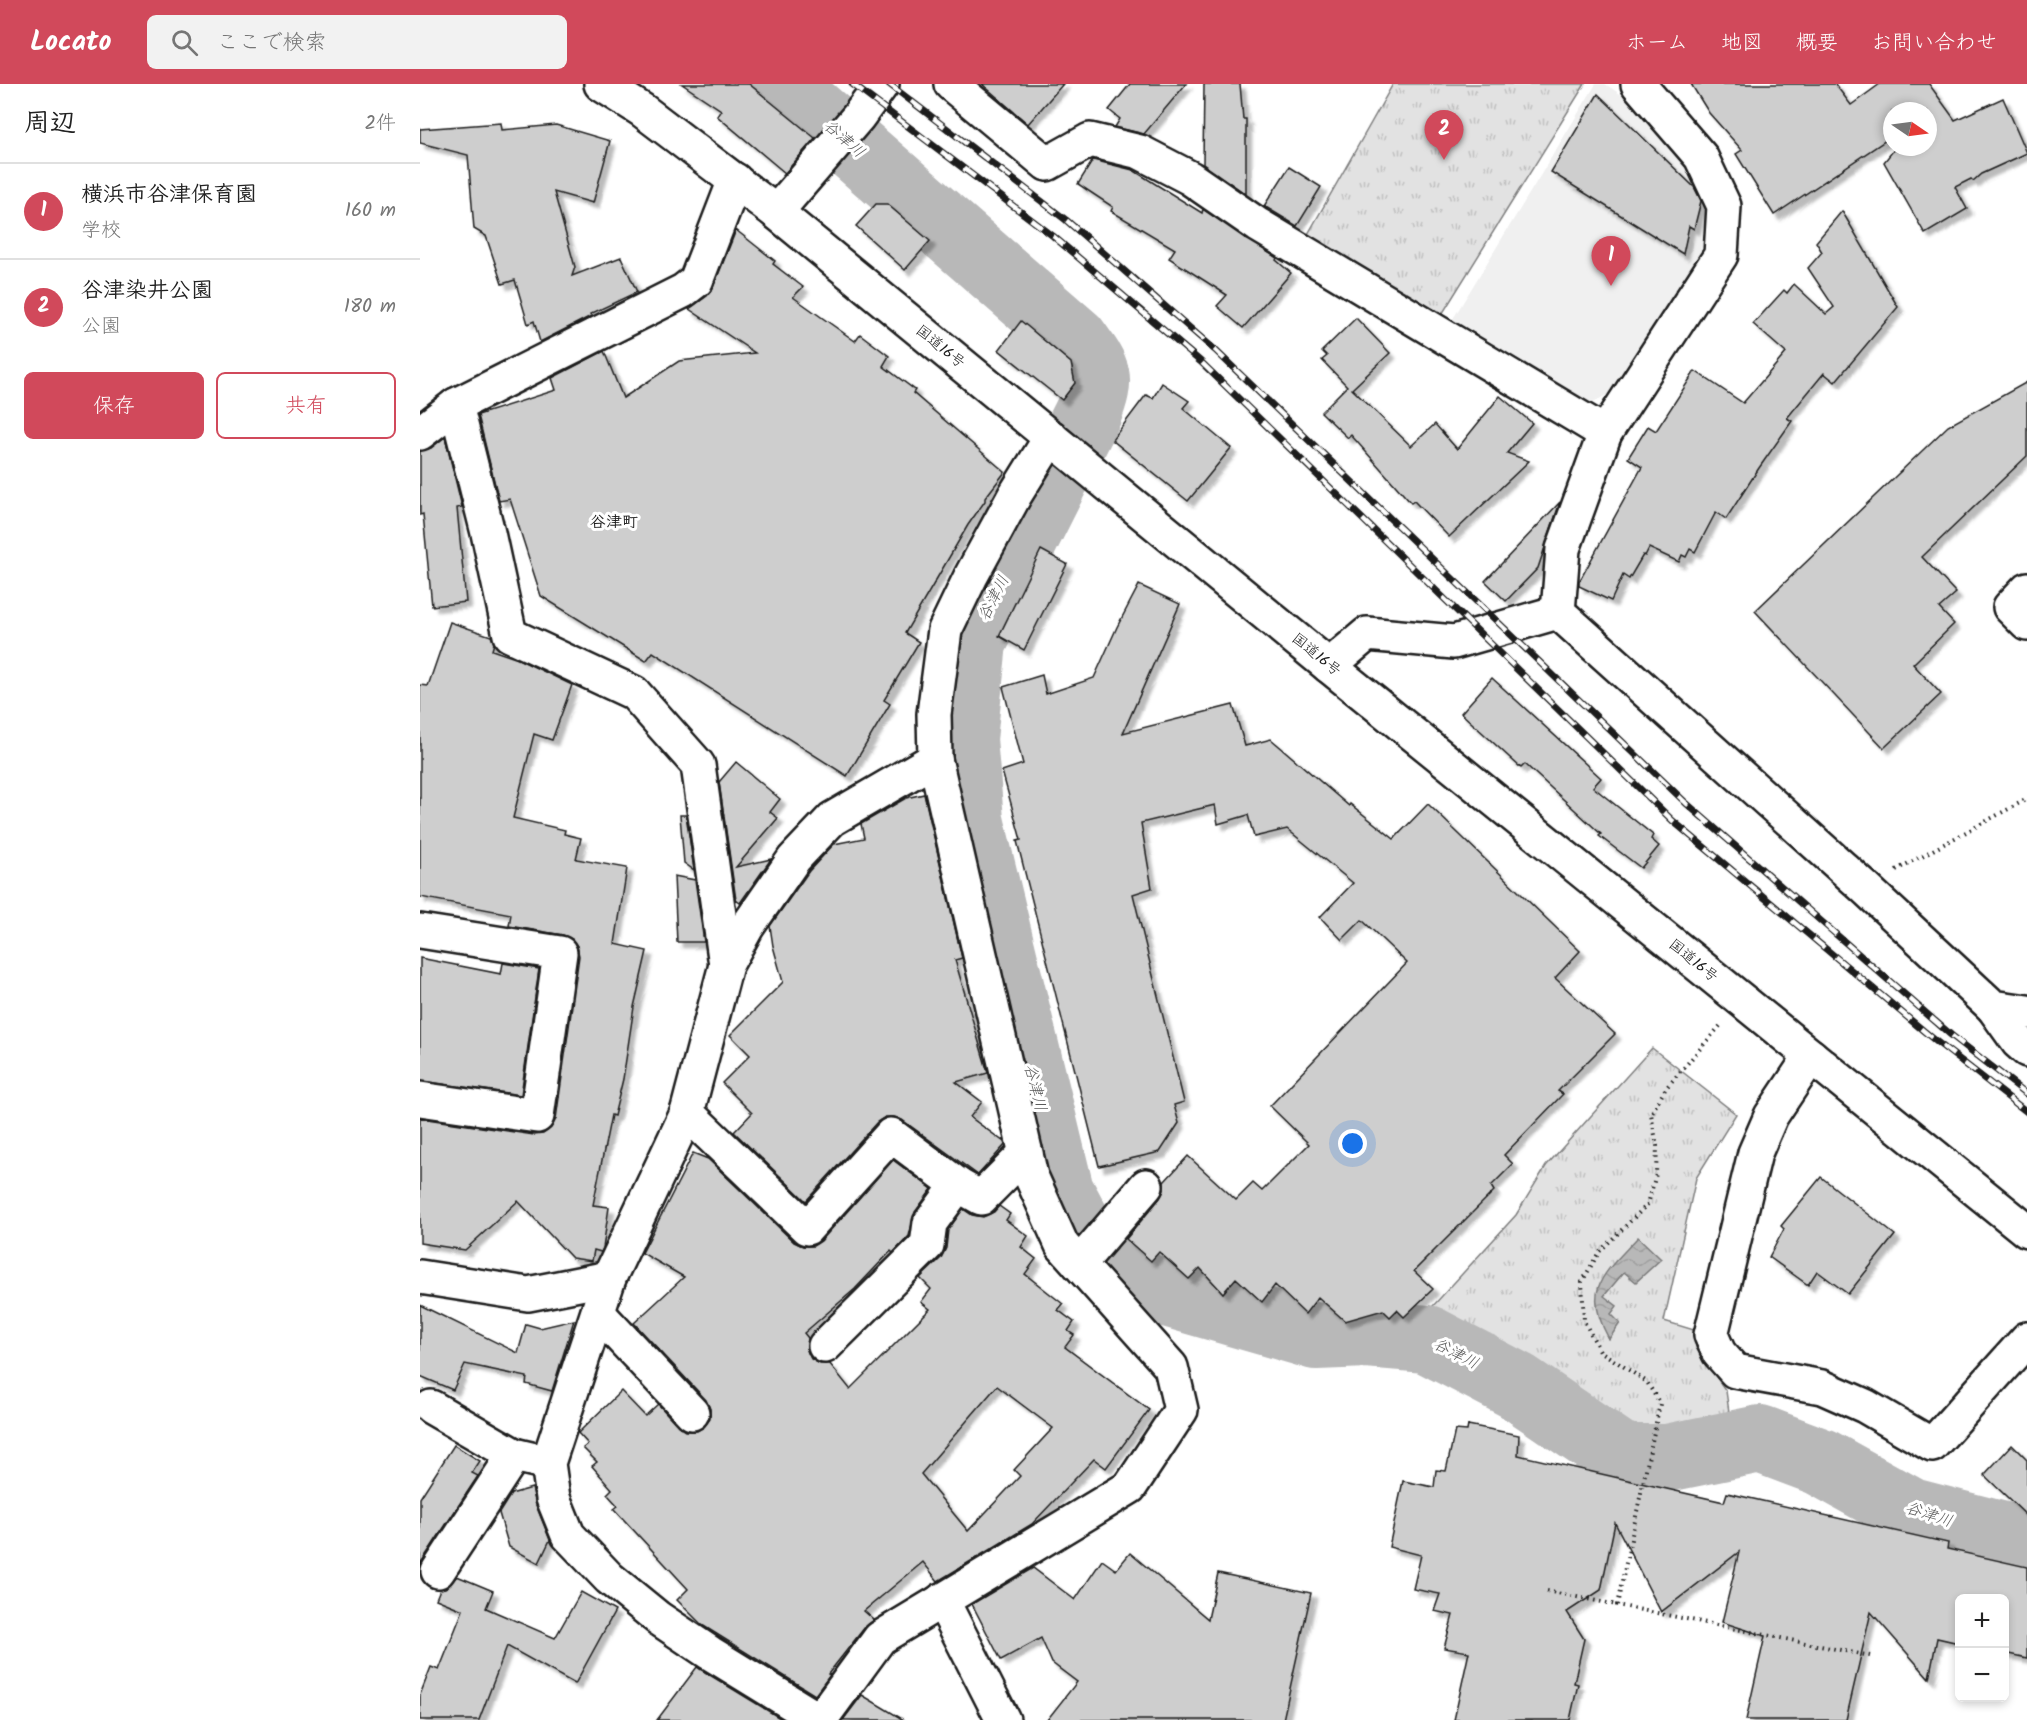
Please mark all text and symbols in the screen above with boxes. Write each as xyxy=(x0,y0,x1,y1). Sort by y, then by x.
search box xyxy=(147,15,567,69)
text: Locato xyxy=(30,20,111,65)
icon: search xyxy=(168,26,201,59)
text: ここで検索 xyxy=(216,26,326,61)
text: ホーム xyxy=(1626,27,1688,60)
text: 地図 xyxy=(1721,27,1763,60)
text: 概要 xyxy=(1796,27,1838,60)
text: お問い合わせ xyxy=(1871,27,1997,60)
north arrow xyxy=(1883,102,1937,156)
text: 周辺 xyxy=(24,103,76,145)
text: 2件 xyxy=(364,108,396,140)
pin: 2 xyxy=(1424,110,1464,160)
water label: 谷津川 xyxy=(818,114,870,164)
text: 横浜市谷津保育園 xyxy=(81,178,257,213)
text: 1 xyxy=(40,195,47,227)
text: 160 m xyxy=(345,195,396,227)
text: 学校 xyxy=(81,215,121,247)
pin: 1 xyxy=(1592,236,1630,286)
text: 谷津染井公園 xyxy=(81,274,213,309)
text: 2 xyxy=(38,291,49,323)
text: 180 m xyxy=(344,291,396,323)
text: 公園 xyxy=(81,311,121,343)
street label: 国道16号 xyxy=(910,319,970,375)
button: 保存 xyxy=(24,372,204,439)
button: 共有 xyxy=(216,372,396,439)
district label: 谷津町 xyxy=(590,510,638,535)
water label: 谷津川 xyxy=(972,571,1016,625)
street label: 国道16号 xyxy=(1286,627,1346,683)
street label: 国道16号 xyxy=(1663,933,1723,989)
water label: 谷津川 xyxy=(1017,1062,1053,1114)
your location xyxy=(1338,1129,1367,1158)
water label: 谷津川 xyxy=(1429,1332,1483,1376)
water label: 谷津川 xyxy=(1902,1496,1956,1534)
map controls xyxy=(1955,1594,2009,1702)
button: + xyxy=(1955,1594,2009,1648)
button: − xyxy=(1955,1648,2009,1702)

